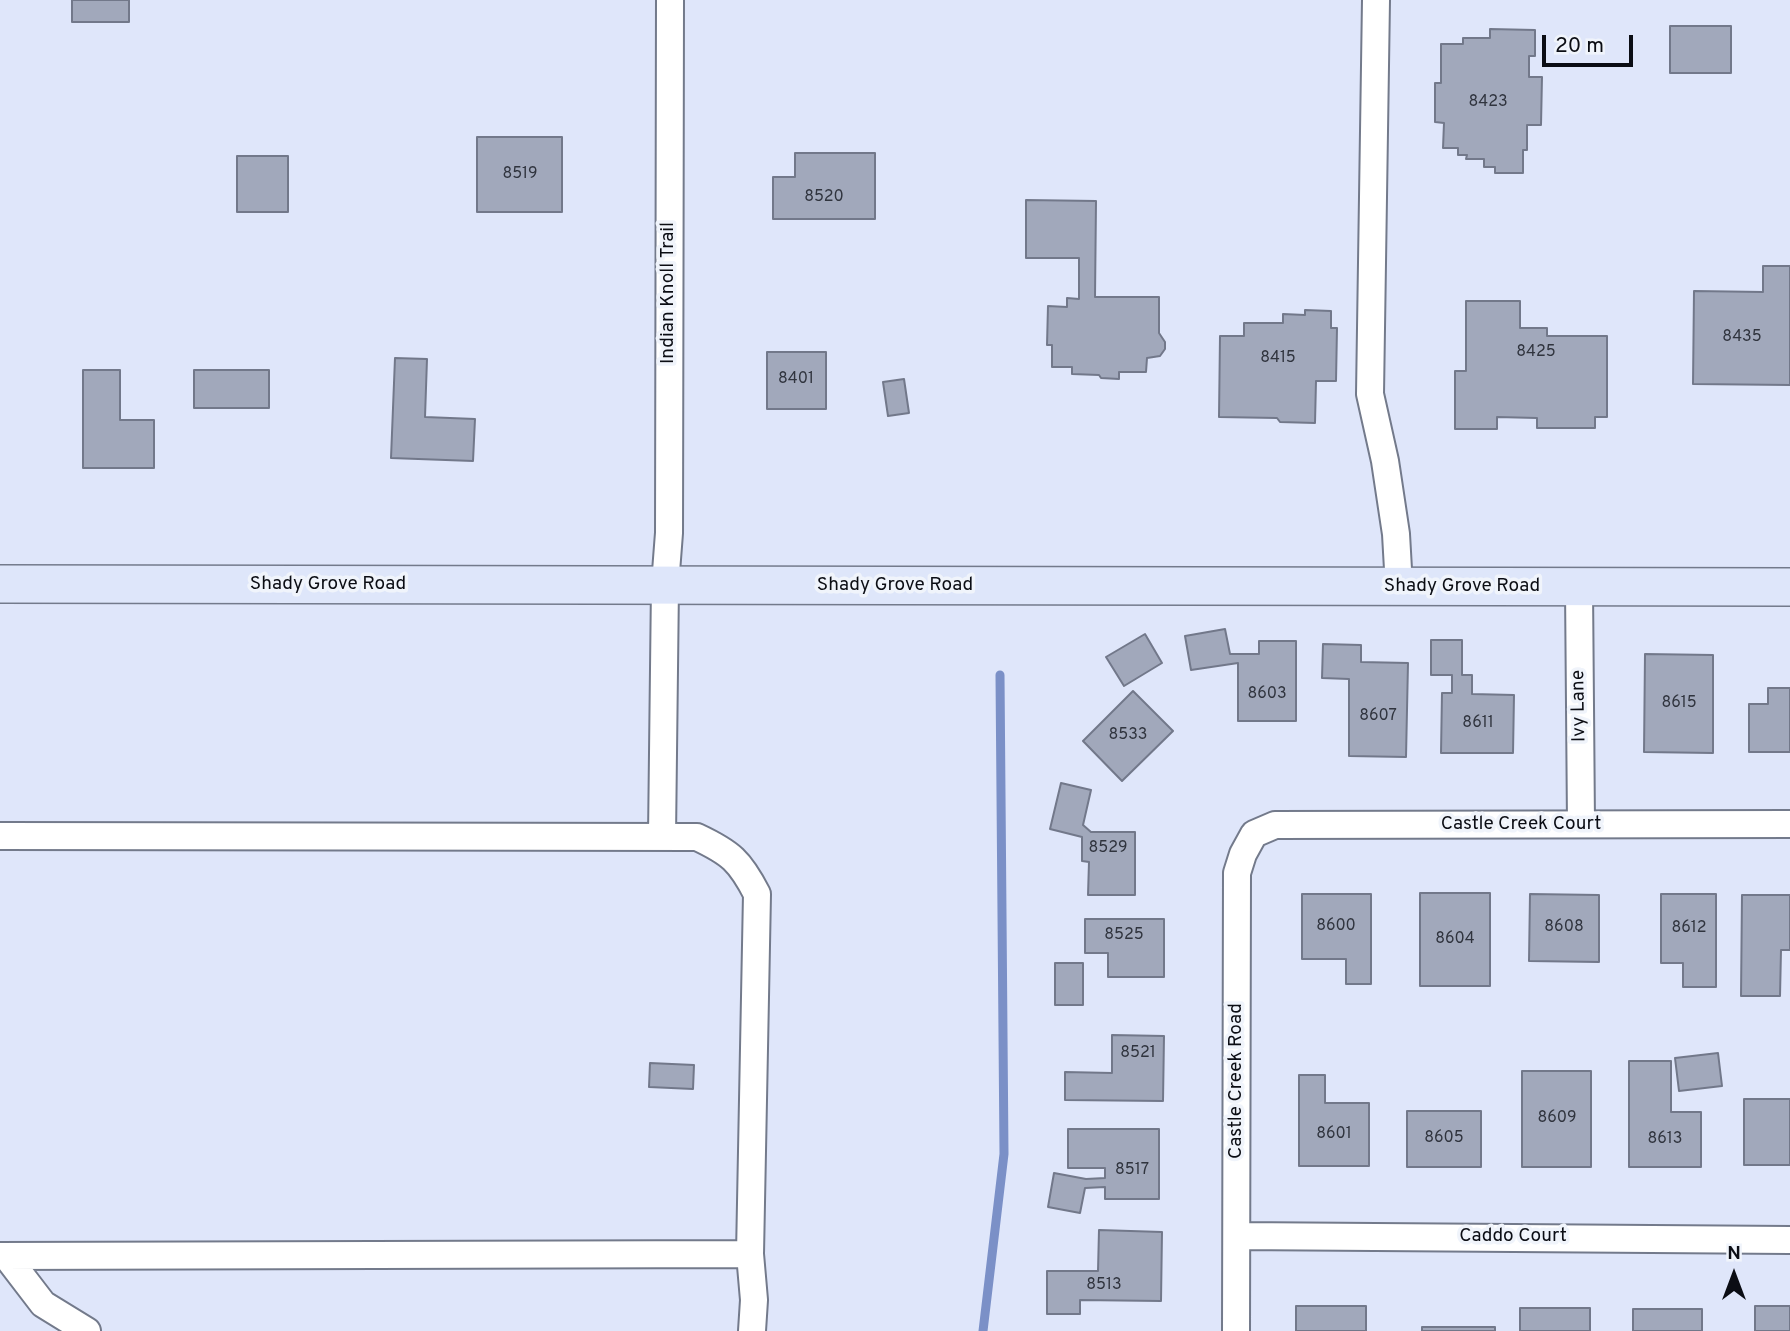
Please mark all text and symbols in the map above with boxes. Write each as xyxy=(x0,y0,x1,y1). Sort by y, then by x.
scale bar xyxy=(1545,21,1636,65)
text: 20 m xyxy=(1555,33,1604,60)
house number: 8423 xyxy=(1468,93,1508,113)
house number: 8519 xyxy=(502,165,538,185)
house number: 8520 xyxy=(804,188,844,208)
street label: Indian Knoll Trail xyxy=(658,222,680,364)
house number: 8435 xyxy=(1722,328,1762,348)
house number: 8425 xyxy=(1516,343,1556,363)
house number: 8415 xyxy=(1260,349,1296,369)
house number: 8401 xyxy=(778,370,814,390)
street label: Shady Grove Road xyxy=(250,574,406,596)
street label: Shady Grove Road xyxy=(817,575,973,597)
street label: Shady Grove Road xyxy=(1384,576,1540,598)
street label: Ivy Lane xyxy=(1568,670,1592,742)
house number: 8603 xyxy=(1247,685,1287,705)
house number: 8615 xyxy=(1661,694,1697,714)
house number: 8607 xyxy=(1359,707,1397,727)
house number: 8611 xyxy=(1462,714,1494,734)
house number: 8533 xyxy=(1109,726,1147,746)
street label: Castle Creek Court xyxy=(1441,814,1601,836)
house number: 8529 xyxy=(1089,839,1127,859)
house number: 8600 xyxy=(1316,917,1356,937)
house number: 8608 xyxy=(1544,918,1584,938)
house number: 8612 xyxy=(1671,919,1707,939)
house number: 8525 xyxy=(1104,926,1144,946)
house number: 8604 xyxy=(1435,930,1475,950)
street label: Castle Creek Road xyxy=(1226,1003,1248,1159)
house number: 8521 xyxy=(1120,1044,1156,1064)
house number: 8609 xyxy=(1537,1109,1577,1129)
house number: 8601 xyxy=(1316,1125,1352,1145)
house number: 8605 xyxy=(1424,1129,1464,1149)
house number: 8613 xyxy=(1648,1130,1682,1150)
house number: 8517 xyxy=(1115,1161,1149,1181)
street label: Caddo Court xyxy=(1459,1226,1567,1248)
north arrow xyxy=(1699,1240,1769,1310)
text: N xyxy=(1727,1242,1741,1266)
house number: 8513 xyxy=(1086,1276,1122,1296)

